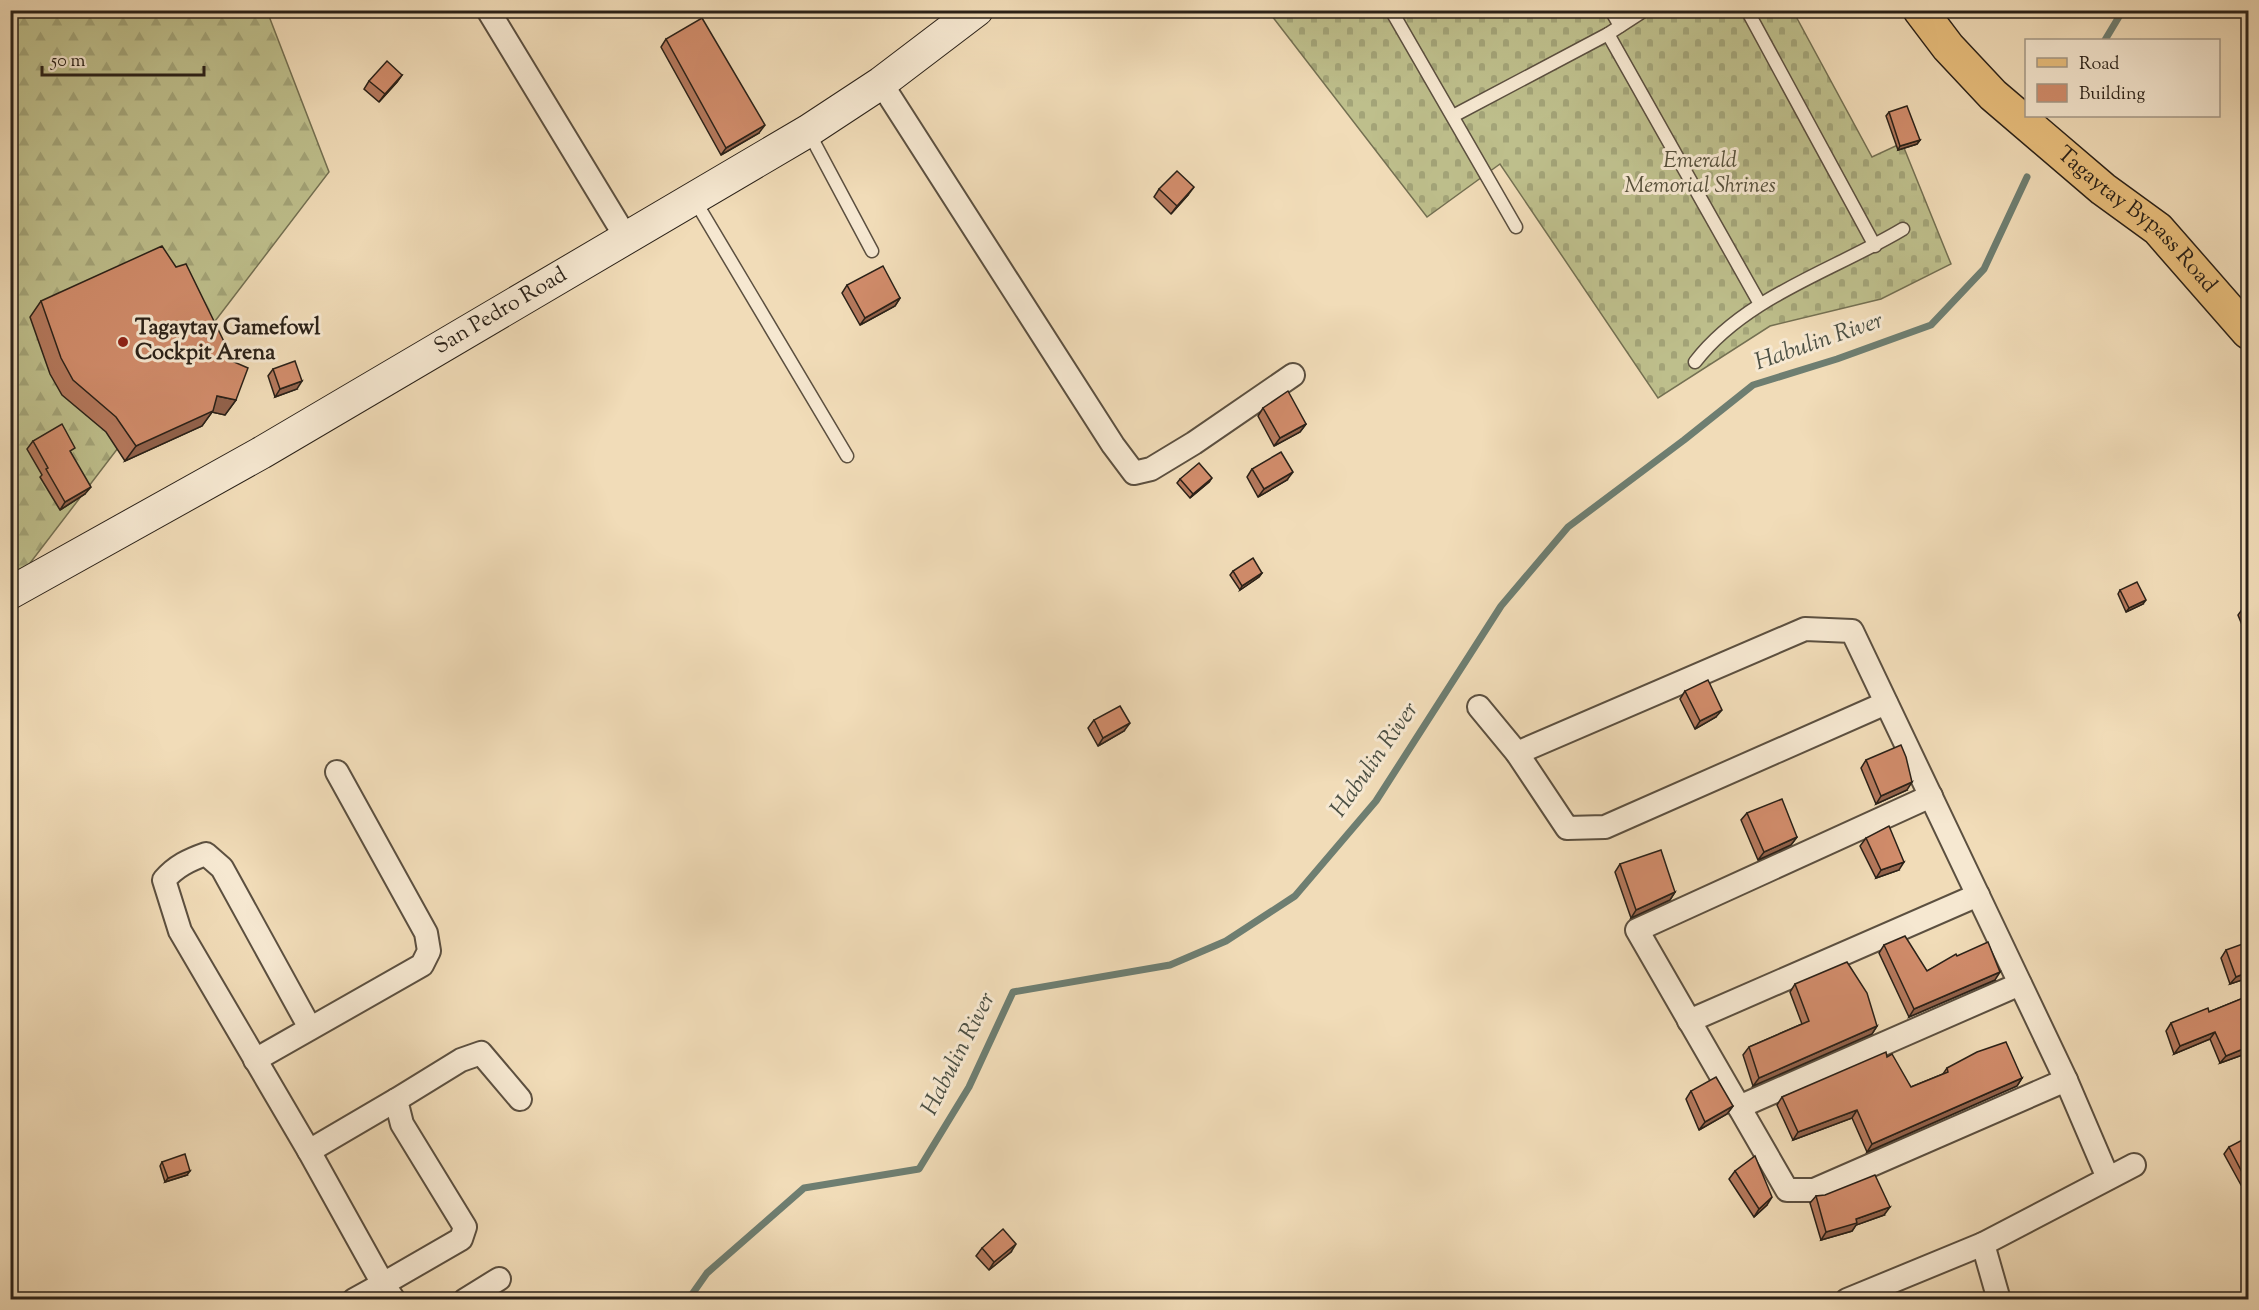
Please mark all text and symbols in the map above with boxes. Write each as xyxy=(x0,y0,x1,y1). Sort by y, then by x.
scale bar xyxy=(42,39,204,77)
legend xyxy=(2025,39,2220,117)
text: 50 m xyxy=(50,49,86,75)
text: Road xyxy=(2079,52,2119,78)
text: Building xyxy=(2079,82,2145,108)
street label: Tagaytay Bypass Road xyxy=(2049,140,2224,301)
park label: Emerald Memorial Shrines xyxy=(1624,146,1776,203)
street label: San Pedro Road xyxy=(429,260,574,363)
water label: Habulin River xyxy=(1750,304,1888,380)
place label: Tagaytay Gamefowl Cockpit Arena xyxy=(135,313,321,370)
marker: Tagaytay Gamefowl Cockpit Arena xyxy=(116,335,130,349)
water label: Habulin River xyxy=(1323,695,1428,825)
water label: Habulin River xyxy=(913,986,1005,1121)

